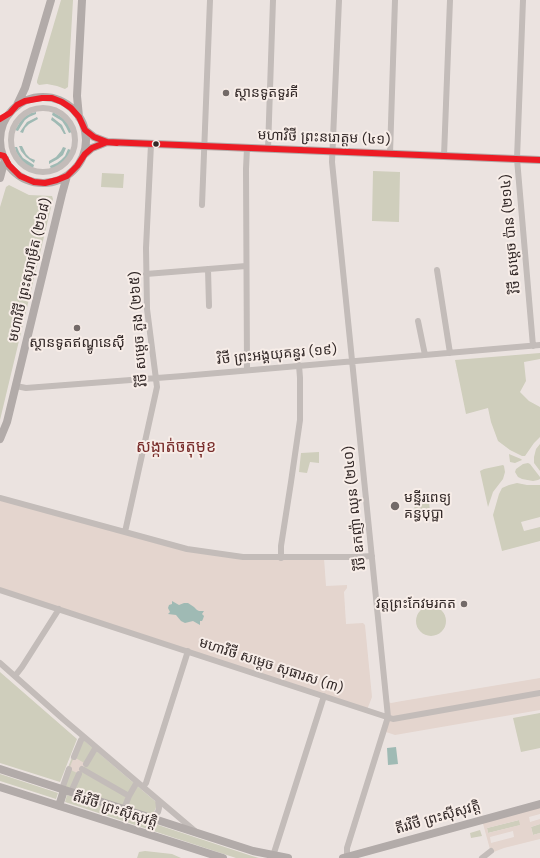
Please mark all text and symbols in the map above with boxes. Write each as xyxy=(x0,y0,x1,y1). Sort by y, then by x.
place label: ស្ថានទូតទួរគី xyxy=(234,85,298,101)
marker: ស្ថានទូតទួរគី xyxy=(221,88,231,98)
street label: មហាវិថី ព្រះនរោត្តម (៤១) xyxy=(257,127,391,149)
unlabelled marker xyxy=(151,139,161,149)
street label: វិថី សម្តេច ប៉ាន (២១៤) xyxy=(497,174,525,294)
street label: មហាវិថី ព្រះសុរាម្រឹត (២៦៨) xyxy=(5,196,55,344)
street label: វិថី សម្តេច ភួង (២៦៥) xyxy=(127,271,151,387)
marker: ស្ថានទូតឥណ្ឌូនេស៊ី xyxy=(72,323,82,333)
place label: ស្ថានទូតឥណ្ឌូនេស៊ី xyxy=(29,335,125,351)
street label: វិថី ព្រះអង្គយុគន្ធរ (១៩) xyxy=(216,341,338,369)
district label: សង្កាត់ចតុមុខ xyxy=(136,438,216,458)
street label: វិថី ឧកញ៉ា ឈុន (២៤០) xyxy=(340,445,370,571)
place label: មន្ទីរពេទ្យ គន្ធបុប្ផា xyxy=(404,490,451,522)
marker: មន្ទីរពេទ្យ គន្ធបុប្ផា xyxy=(389,500,401,512)
place label: វត្តព្រះកែវមរកត xyxy=(376,596,456,612)
marker: វត្តព្រះកែវមរកត xyxy=(459,599,469,609)
street label: មហាវិថី សម្តេច សុធារស (៣) xyxy=(197,635,345,697)
street label: តីរវិថី ព្រះស៊ីសុវត្តិ xyxy=(71,788,159,832)
street label: តីរវិថី ព្រះស៊ីសុវត្តិ xyxy=(393,798,483,838)

